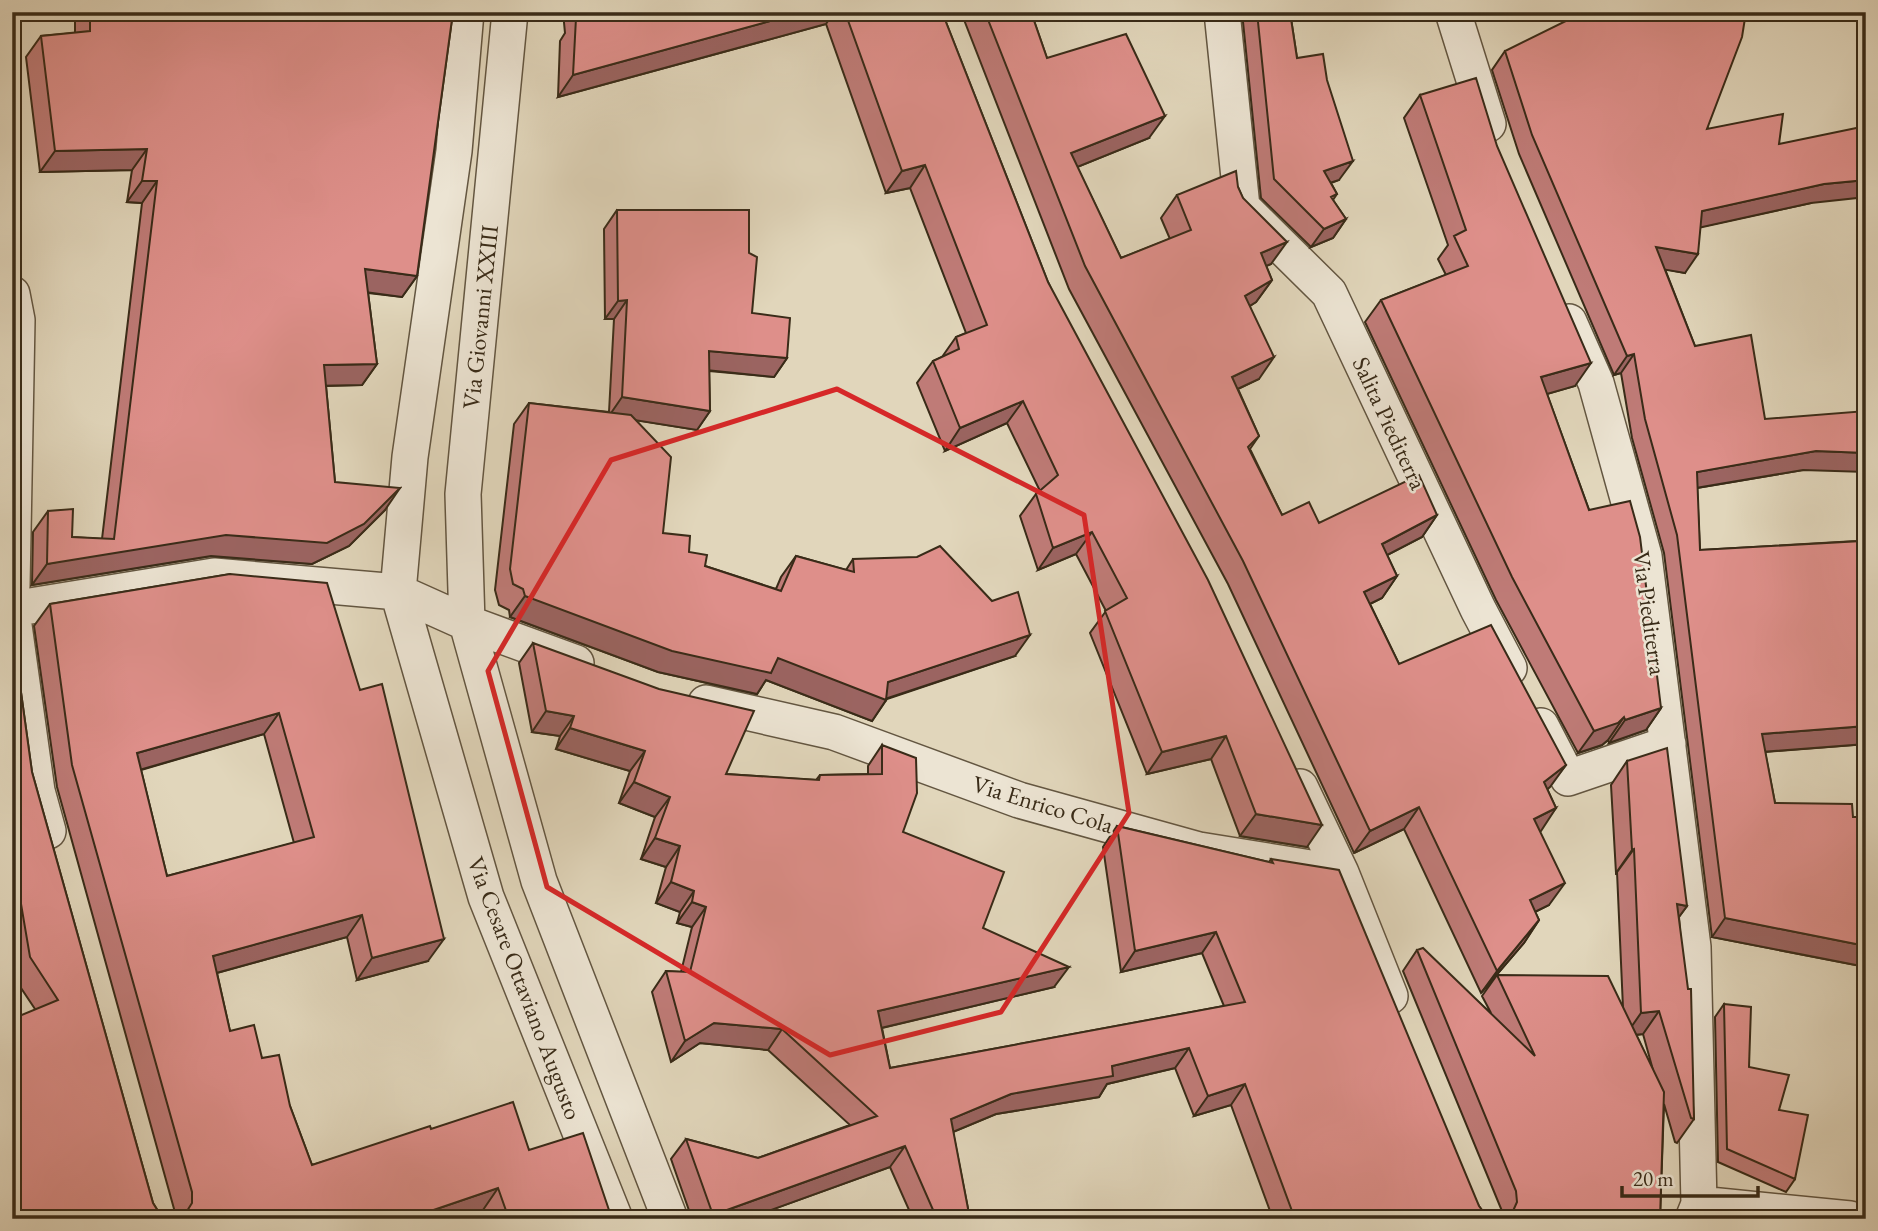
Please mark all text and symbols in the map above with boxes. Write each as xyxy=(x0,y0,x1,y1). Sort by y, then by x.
street label: Via Giovanni XXIII xyxy=(455,223,505,411)
street label: Salita Piediterra xyxy=(1346,352,1434,495)
street label: Via Piediterra xyxy=(1626,549,1674,677)
street label: Via Enrico Cola xyxy=(969,768,1118,840)
street label: Via Cesare Ottaviano Augusto xyxy=(461,852,590,1124)
scale bar xyxy=(1622,1154,1759,1198)
text: 20 m xyxy=(1633,1165,1674,1192)

